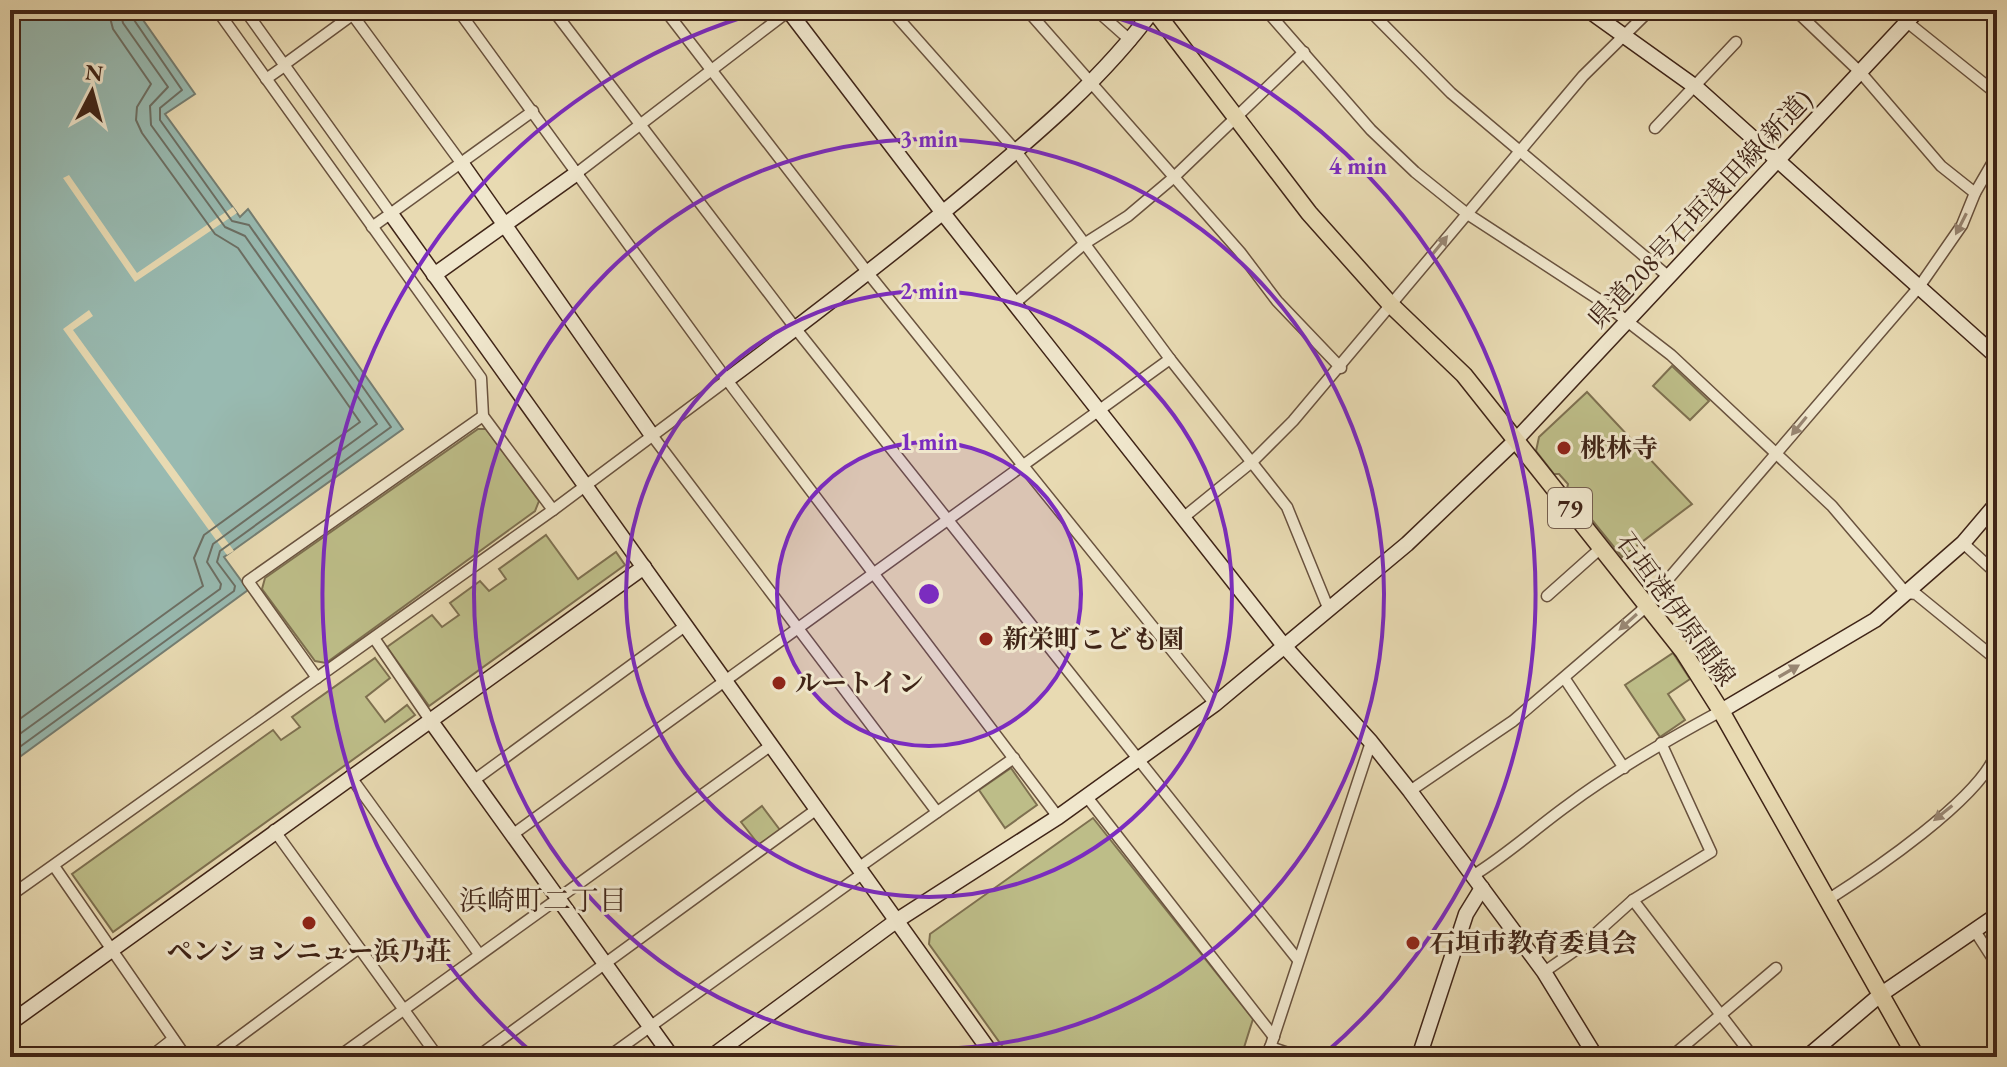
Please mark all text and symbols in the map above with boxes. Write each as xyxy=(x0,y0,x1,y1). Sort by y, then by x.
north arrow xyxy=(52,52,132,132)
text: N xyxy=(84,57,105,88)
street label: 県道208号石垣浅田線(新道) xyxy=(1581,83,1819,335)
text: 3 min xyxy=(900,123,959,154)
text: 4 min xyxy=(1329,150,1388,181)
one-way arrow xyxy=(1954,213,1968,236)
one-way arrow xyxy=(1431,235,1448,255)
text: 2 min xyxy=(900,275,959,306)
one-way arrow xyxy=(1791,416,1808,436)
text: 1 min xyxy=(900,426,959,457)
place label: 桃林寺 xyxy=(1580,431,1658,465)
marker: 桃林寺 xyxy=(1555,439,1573,457)
road number: 79 xyxy=(1548,488,1592,528)
street label: 石垣港伊原間線 xyxy=(1609,525,1743,693)
centre of rings xyxy=(915,580,943,608)
one-way arrow xyxy=(1619,613,1638,631)
place label: 新栄町こども園 xyxy=(1002,622,1184,656)
marker: 新栄町こども園 xyxy=(977,630,995,648)
one-way arrow xyxy=(1777,664,1800,678)
place label: ルートイン xyxy=(795,666,924,700)
marker: ルートイン xyxy=(770,674,788,692)
one-way arrow xyxy=(1933,804,1953,820)
district label: 浜崎町二丁目 xyxy=(459,882,627,918)
marker: ペンションニュー浜乃荘 xyxy=(300,914,318,932)
place label: 石垣市教育委員会 xyxy=(1429,926,1637,960)
place label: ペンションニュー浜乃荘 xyxy=(167,934,451,968)
marker: 石垣市教育委員会 xyxy=(1404,934,1422,952)

